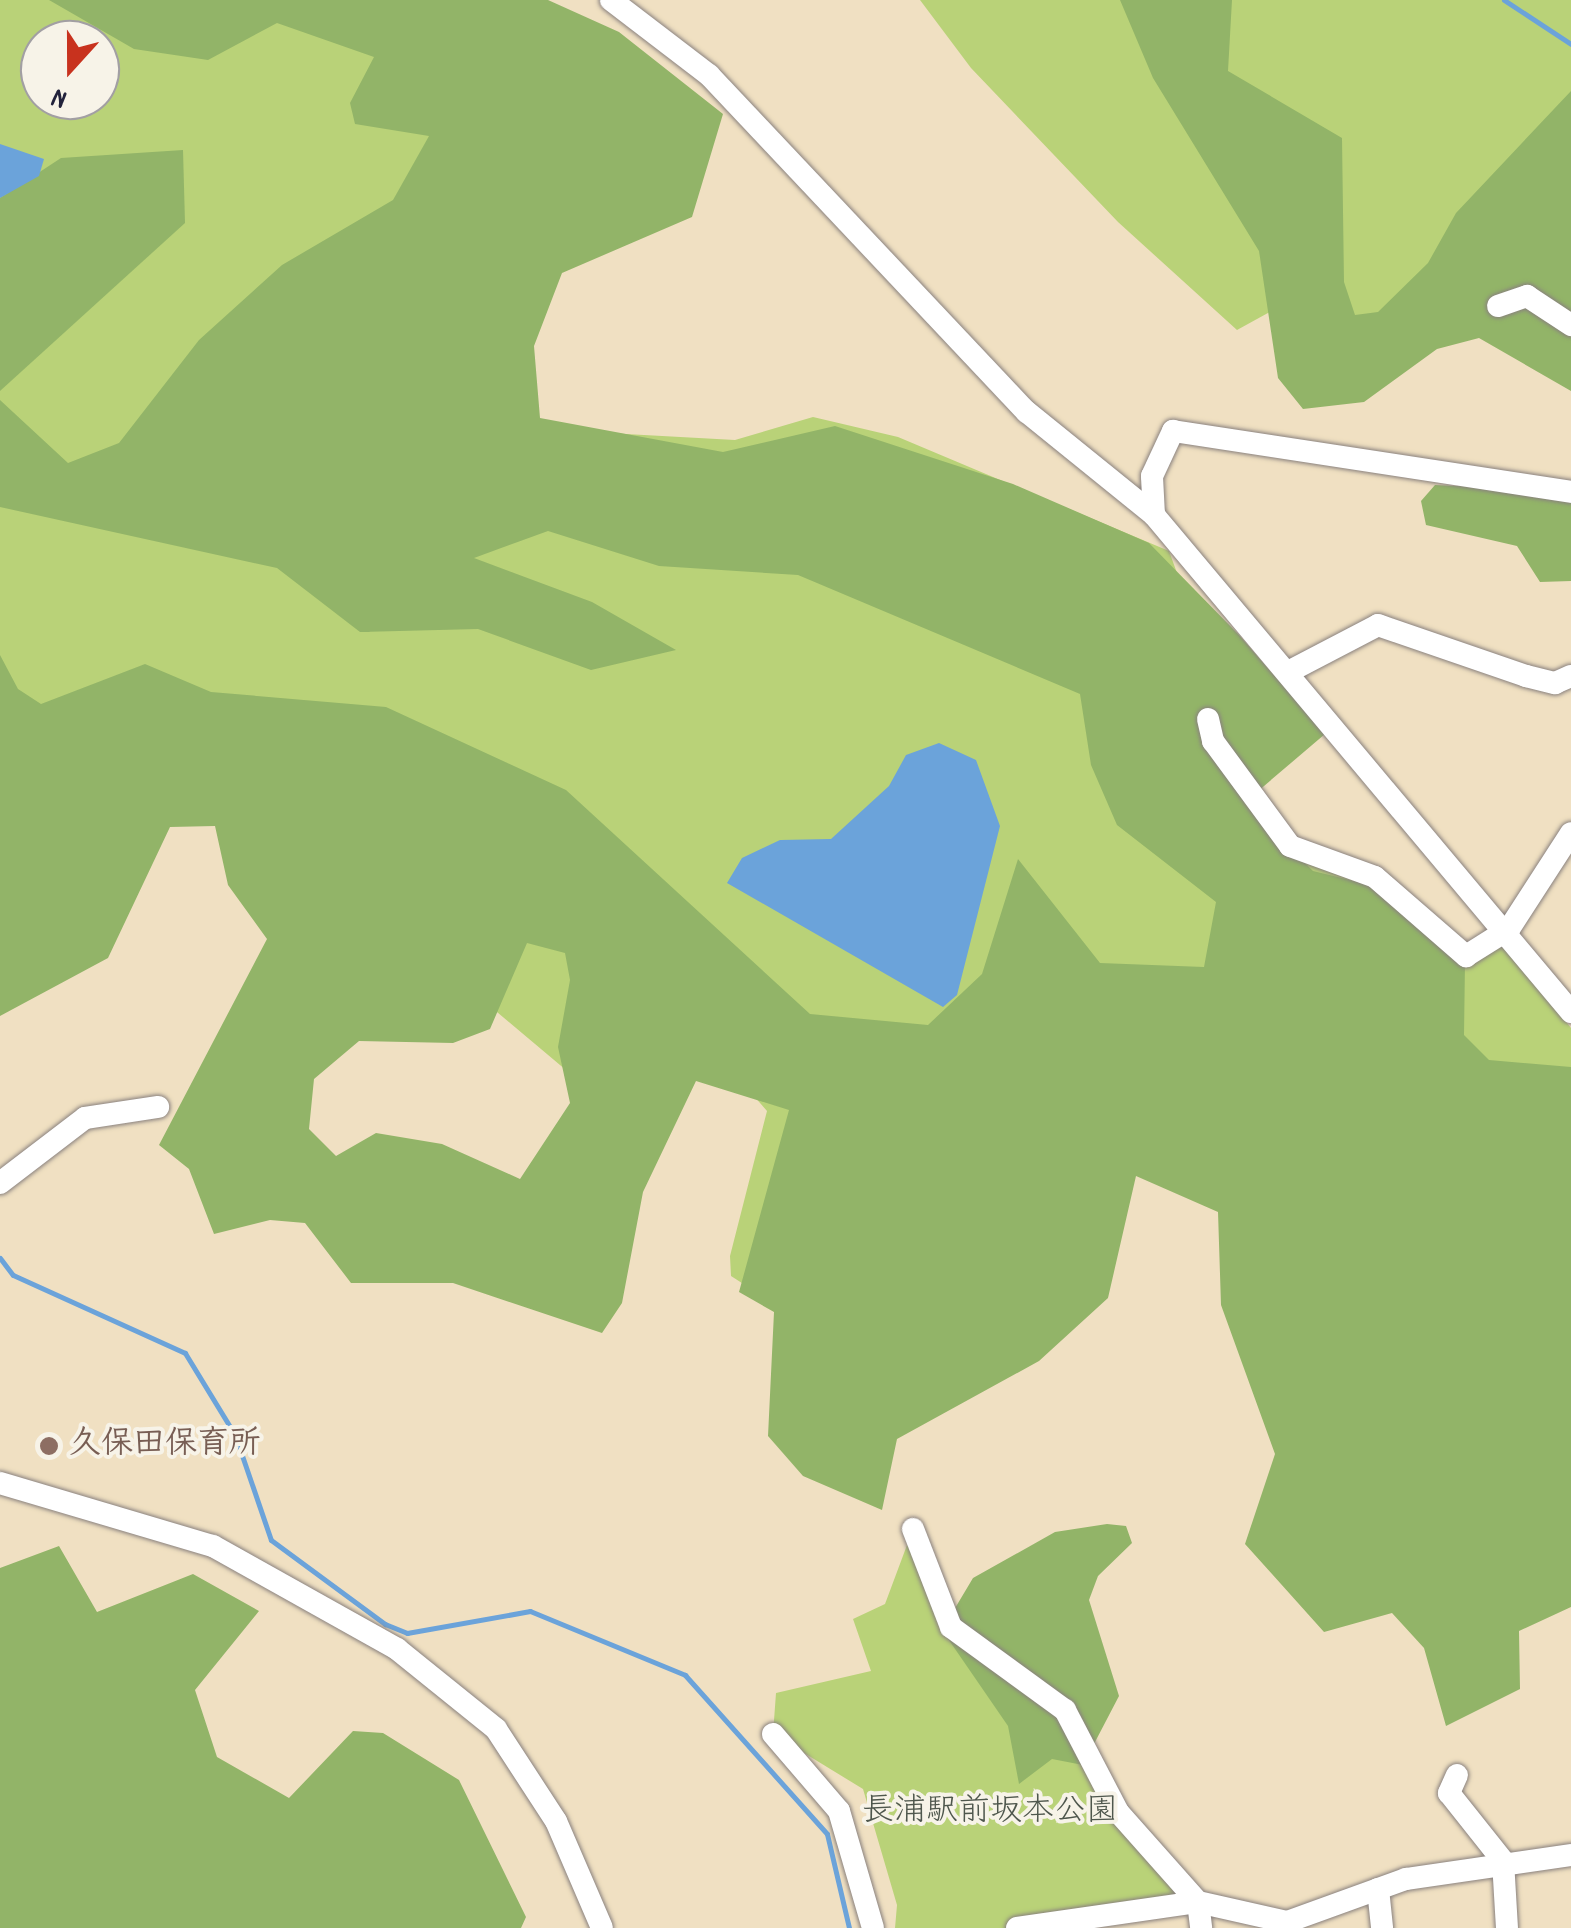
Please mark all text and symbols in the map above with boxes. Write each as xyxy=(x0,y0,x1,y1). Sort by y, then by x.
north arrow xyxy=(20,20,120,120)
text: N xyxy=(46,75,74,117)
place label: 久保田保育所 xyxy=(69,1427,261,1465)
marker: 久保田保育所 xyxy=(38,1435,60,1457)
park label: 長浦駅前坂本公園 xyxy=(862,1794,1118,1832)

